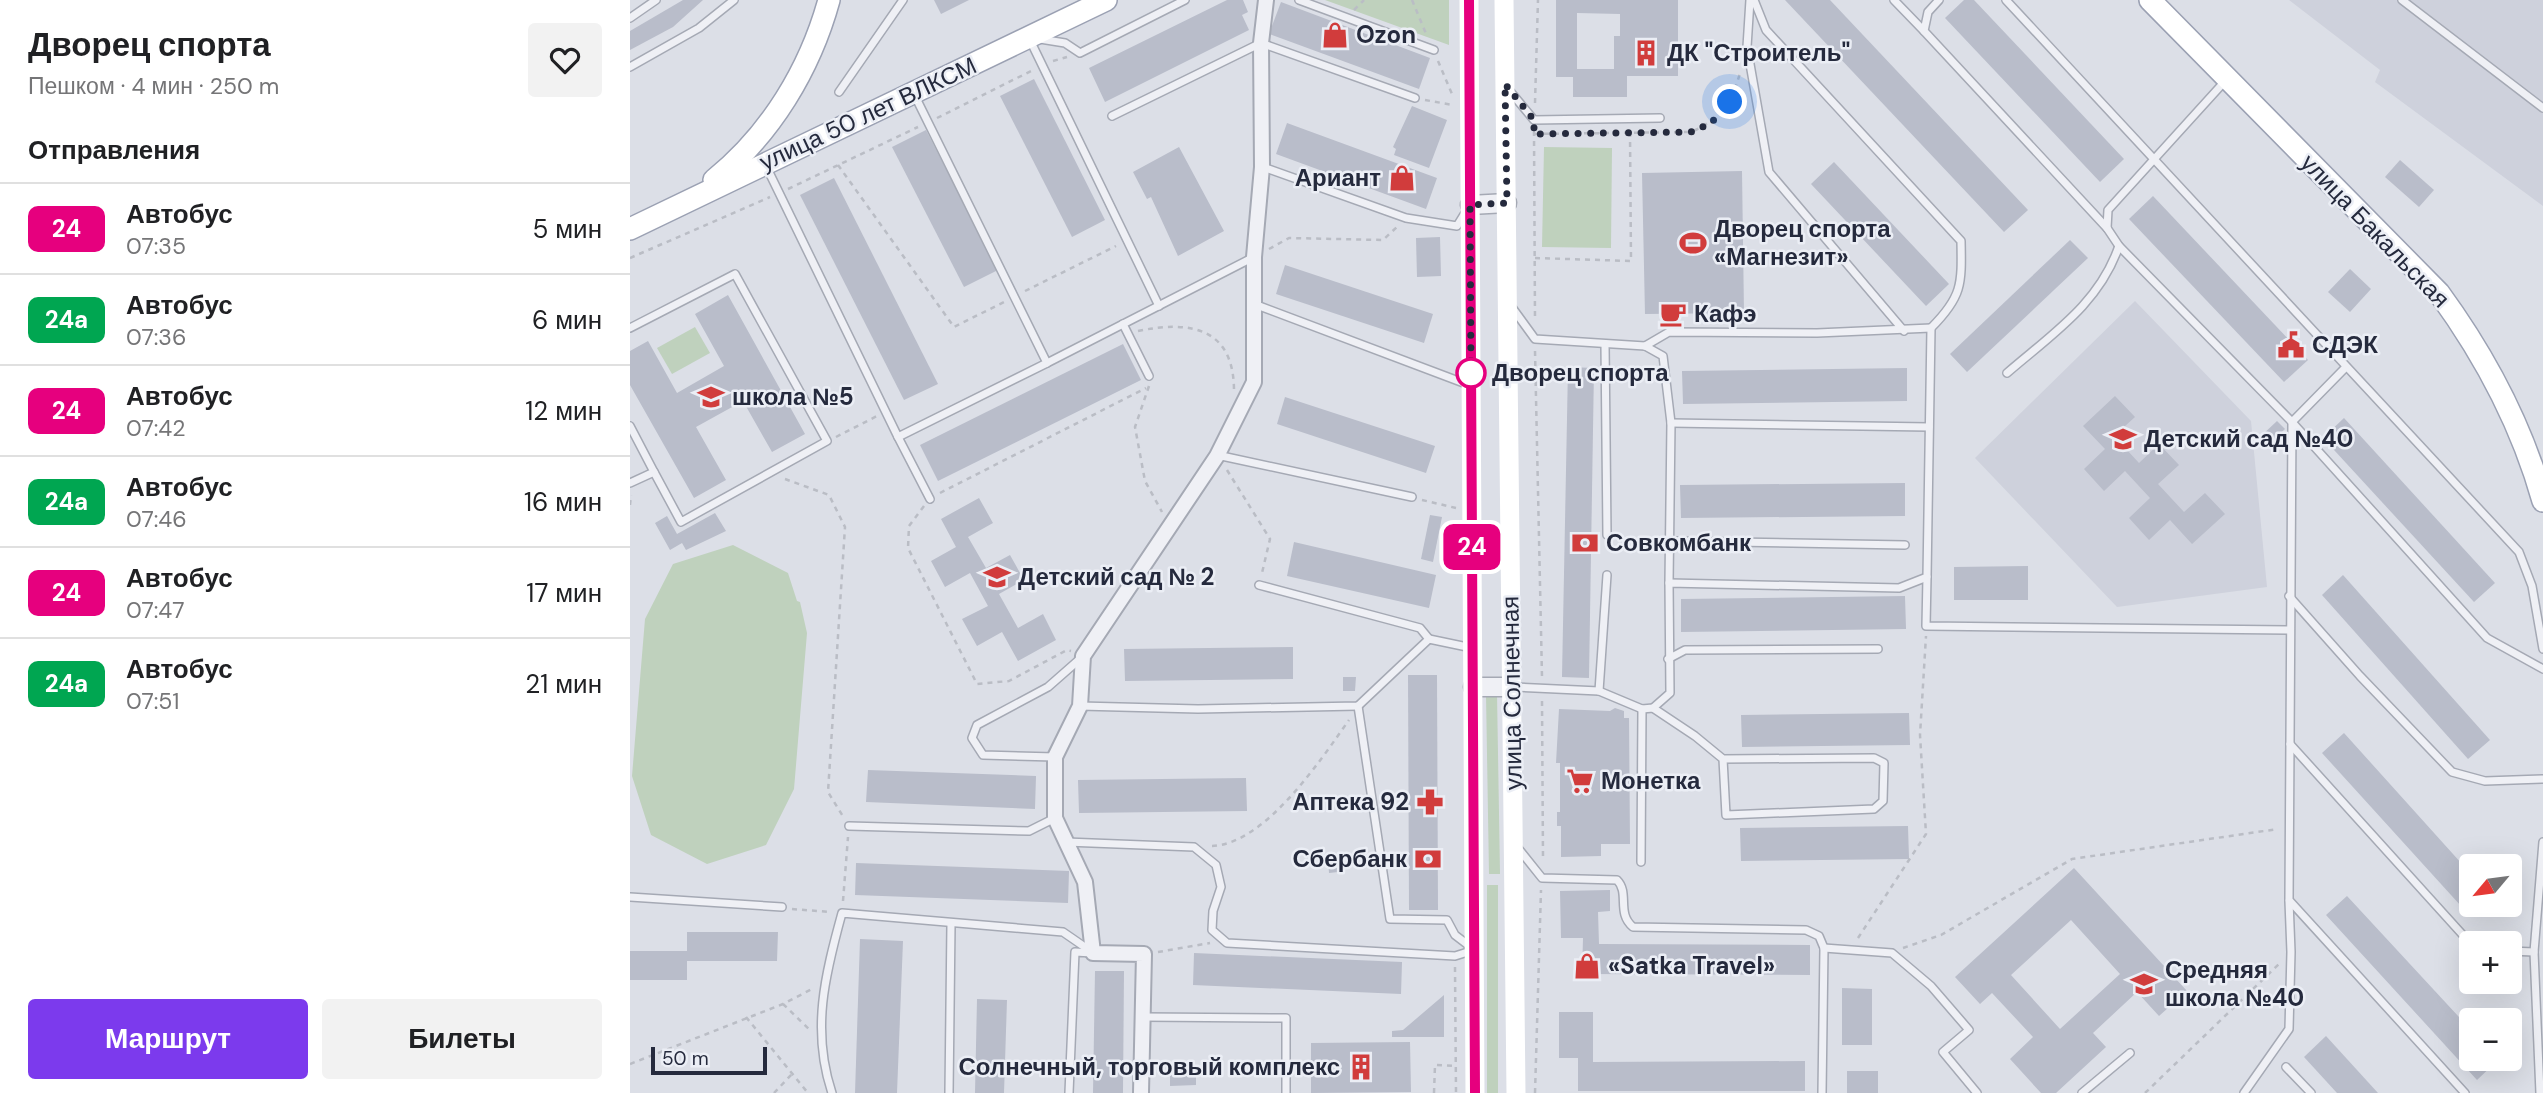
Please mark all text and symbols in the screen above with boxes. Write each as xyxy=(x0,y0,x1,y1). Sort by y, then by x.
place label: Ozon xyxy=(1356,19,1416,50)
shop icon: Ozon xyxy=(1320,20,1350,50)
text: Дворец спорта xyxy=(28,23,271,66)
button: heart xyxy=(528,23,602,97)
place label: ДК "Строитель" xyxy=(1667,37,1850,68)
building icon: ДК "Строитель" xyxy=(1631,38,1661,68)
street label: улица 50 лет ВЛКСМ xyxy=(754,50,981,177)
text: Пешком · 4 мин · 250 m xyxy=(28,71,279,101)
your location xyxy=(1712,84,1747,119)
text: Отправления xyxy=(28,133,200,167)
street label: улица Бакальская xyxy=(2294,147,2457,314)
place label: Ариант xyxy=(1295,162,1381,193)
shop icon: Ариант xyxy=(1387,163,1417,193)
text: Автобус xyxy=(126,197,233,231)
text: 5 мин xyxy=(532,212,602,246)
text: 24 xyxy=(52,213,81,244)
place label: Дворец спорта «Магнезит» xyxy=(1714,213,1891,272)
sports icon: Дворец спорта «Магнезит» xyxy=(1678,228,1708,258)
text: 07:35 xyxy=(126,231,186,261)
text: Автобус xyxy=(126,288,233,322)
place label: Кафэ xyxy=(1694,298,1757,329)
cafe icon: Кафэ xyxy=(1658,299,1688,329)
text: 6 мин xyxy=(532,303,602,337)
text: 24a xyxy=(45,304,88,335)
text: 07:36 xyxy=(126,322,186,352)
place label: СДЭК xyxy=(2312,329,2378,360)
public building icon: СДЭК xyxy=(2276,330,2306,360)
place label: Дворец спорта xyxy=(1492,357,1669,388)
marker: Дворец спорта xyxy=(1456,358,1486,388)
text: Автобус xyxy=(126,379,233,413)
place label: школа №5 xyxy=(732,381,854,412)
school or university icon: школа №5 xyxy=(696,382,726,412)
text: 12 мин xyxy=(525,394,602,428)
text: 24 xyxy=(52,395,81,426)
text: 07:42 xyxy=(126,413,186,443)
place label: Детский сад №40 xyxy=(2144,423,2353,454)
school or university icon: Детский сад №40 xyxy=(2108,424,2138,454)
text: Автобус xyxy=(126,470,233,504)
text: 16 мин xyxy=(524,485,602,519)
text: 24a xyxy=(45,486,88,517)
text: 07:46 xyxy=(126,504,187,534)
line badge: 24 xyxy=(1440,524,1504,570)
place label: Совкомбанк xyxy=(1606,527,1752,558)
bank icon: Совкомбанк xyxy=(1570,528,1600,558)
text: 24 xyxy=(1457,531,1487,562)
text: Автобус xyxy=(126,561,233,595)
place label: Детский сад № 2 xyxy=(1018,561,1214,592)
school or university icon: Детский сад № 2 xyxy=(982,562,1012,592)
text: 17 мин xyxy=(526,576,602,610)
text: 24 xyxy=(52,577,81,608)
text: 07:47 xyxy=(126,595,185,625)
street label: улица Солнечная xyxy=(1494,596,1529,790)
text: Автобус xyxy=(126,652,233,686)
text: 21 мин xyxy=(525,667,602,701)
text: 24a xyxy=(45,668,88,699)
text: 07:51 xyxy=(126,686,180,716)
place label: Монетка xyxy=(1601,765,1701,796)
supermarket icon: Монетка xyxy=(1565,766,1595,796)
place label: Аптека 92 xyxy=(1292,786,1409,817)
pharmacy icon: Аптека 92 xyxy=(1415,787,1445,817)
place label: Сбербанк xyxy=(1292,843,1408,874)
bank icon: Сбербанк xyxy=(1413,844,1443,874)
north arrow xyxy=(2459,854,2522,917)
map controls xyxy=(2459,854,2522,1071)
button: + xyxy=(2459,931,2522,994)
place label: «Satka Travel» xyxy=(1608,950,1775,981)
shop icon: «Satka Travel» xyxy=(1572,951,1602,981)
place label: Средняя школа №40 xyxy=(2165,954,2304,1013)
school or university icon: Средняя школа №40 xyxy=(2129,969,2159,999)
button: Маршрут xyxy=(28,999,308,1079)
button: Билеты xyxy=(322,999,602,1079)
button: − xyxy=(2459,1008,2522,1071)
scale bar xyxy=(651,1044,766,1076)
text: 50 m xyxy=(662,1046,709,1071)
place label: Солнечный, торговый комплекс xyxy=(959,1051,1340,1082)
building icon: Солнечный, торговый комплекс xyxy=(1346,1052,1376,1082)

